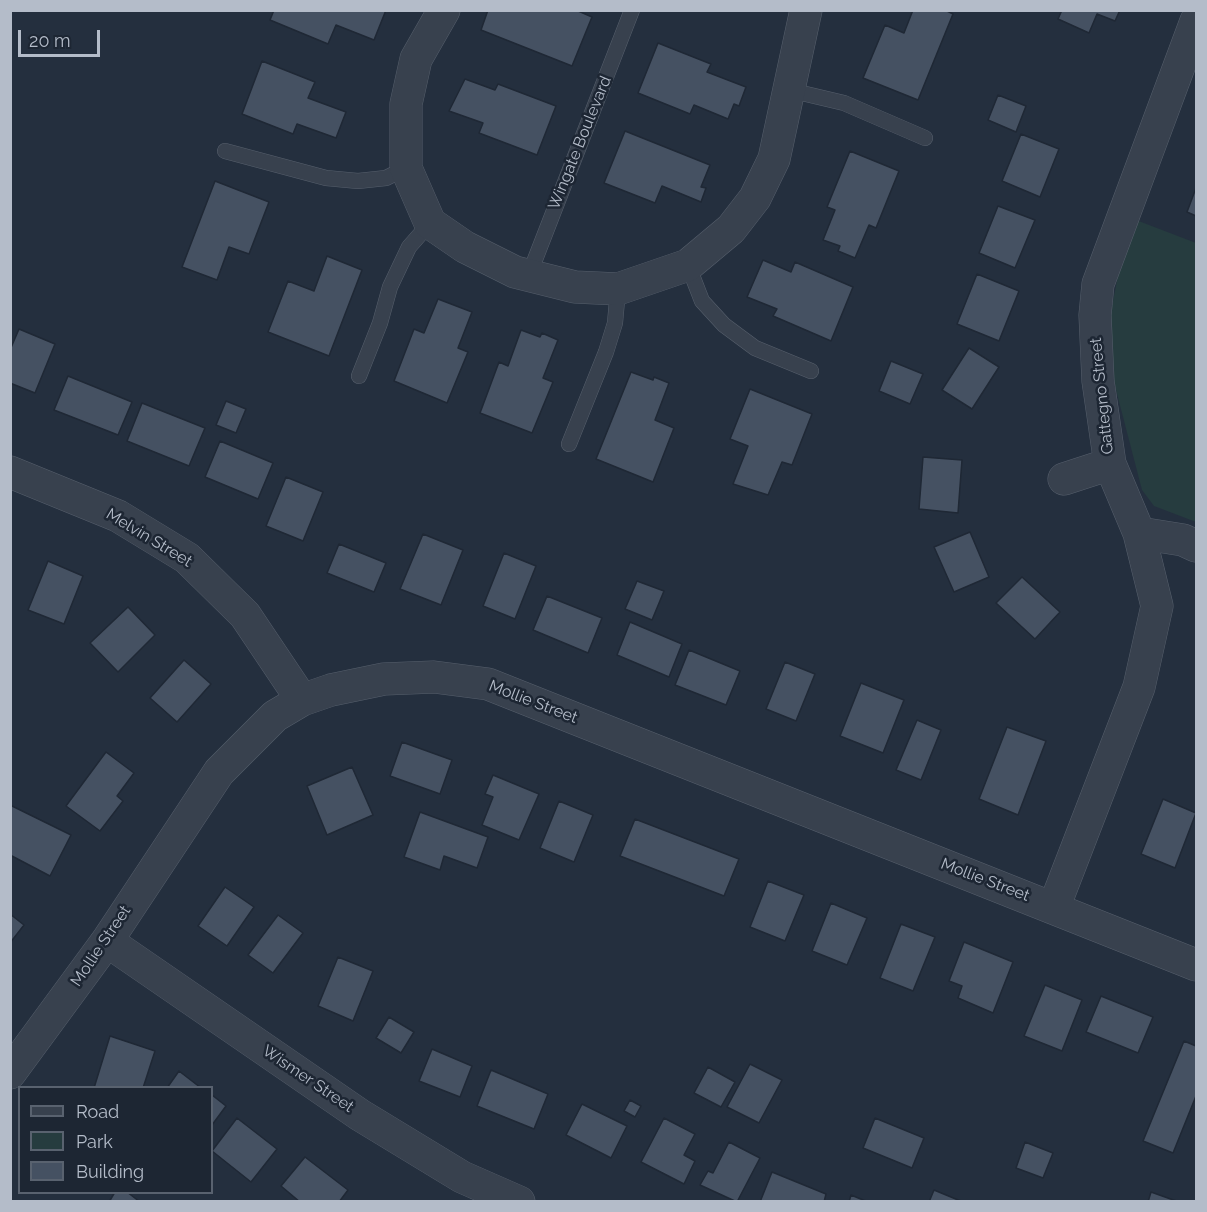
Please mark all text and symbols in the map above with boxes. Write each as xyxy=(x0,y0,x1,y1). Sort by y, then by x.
scale bar xyxy=(21,18,104,56)
text: 20 m xyxy=(29,30,71,51)
street label: Wingate Boulevard xyxy=(544,73,616,213)
street label: Gattegno Street xyxy=(1086,337,1118,455)
street label: Melvin Street xyxy=(102,505,196,571)
street label: Mollie Street xyxy=(486,676,580,728)
street label: Mollie Street xyxy=(938,854,1032,906)
street label: Mollie Street xyxy=(67,902,135,990)
street label: Wismer Street xyxy=(259,1041,357,1117)
legend xyxy=(18,1086,213,1194)
text: Road xyxy=(76,1101,119,1122)
text: Park xyxy=(76,1131,113,1152)
text: Building xyxy=(76,1161,144,1182)

